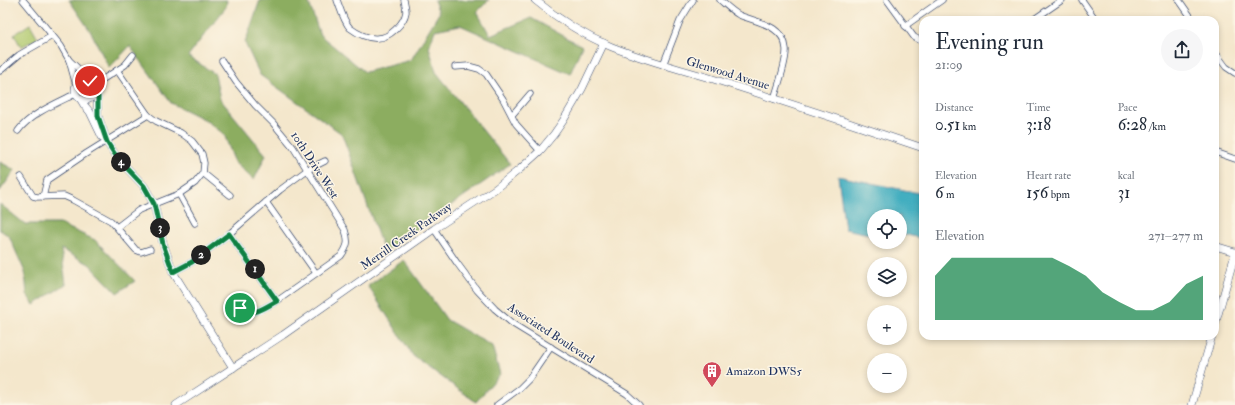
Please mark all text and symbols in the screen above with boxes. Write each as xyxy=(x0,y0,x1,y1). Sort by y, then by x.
text: Evening run xyxy=(935,28,1044,56)
button: share xyxy=(1161,29,1203,71)
street label: Glenwood Avenue xyxy=(684,54,771,93)
text: 21:09 xyxy=(935,57,963,73)
pin xyxy=(73,64,107,98)
icon: check xyxy=(79,70,101,92)
text: Distance xyxy=(935,101,973,114)
text: Time xyxy=(1026,101,1050,114)
text: Pace xyxy=(1118,101,1137,114)
text: 0.51 xyxy=(935,114,960,135)
text: 3:18 xyxy=(1026,114,1051,135)
text: 6:28 xyxy=(1118,114,1147,135)
text: km xyxy=(960,120,976,133)
text: /km xyxy=(1147,120,1166,133)
street label: 10th Drive West xyxy=(287,129,342,202)
pin: 4 xyxy=(111,152,131,172)
text: 4 xyxy=(118,155,124,168)
text: Elevation xyxy=(935,169,977,182)
text: Heart rate xyxy=(1026,169,1071,182)
text: kcal xyxy=(1118,169,1135,182)
text: 6 xyxy=(935,182,944,203)
text: 156 xyxy=(1026,182,1048,203)
text: 31 xyxy=(1118,182,1130,203)
text: m xyxy=(944,188,954,201)
text: bpm xyxy=(1048,188,1070,201)
street label: Merrill Creek Parkway xyxy=(358,199,455,273)
map controls xyxy=(867,209,907,393)
button: locate xyxy=(867,209,907,249)
pin: 3 xyxy=(150,218,170,238)
text: 3 xyxy=(158,221,162,234)
text: Elevation xyxy=(935,228,985,244)
text: 271–277 m xyxy=(1148,228,1203,244)
pin: 2 xyxy=(191,245,211,265)
text: 2 xyxy=(198,248,204,261)
button: layers xyxy=(867,257,907,297)
pin: 1 xyxy=(245,259,265,279)
text: 1 xyxy=(253,262,257,275)
pin xyxy=(223,291,257,325)
icon: arrive xyxy=(229,297,251,319)
street label: Associated Boulevard xyxy=(504,299,597,367)
button: + xyxy=(867,305,907,345)
button: − xyxy=(867,353,907,393)
building icon: Amazon DWS5 xyxy=(701,360,723,388)
place label: Amazon DWS5 xyxy=(725,364,803,379)

